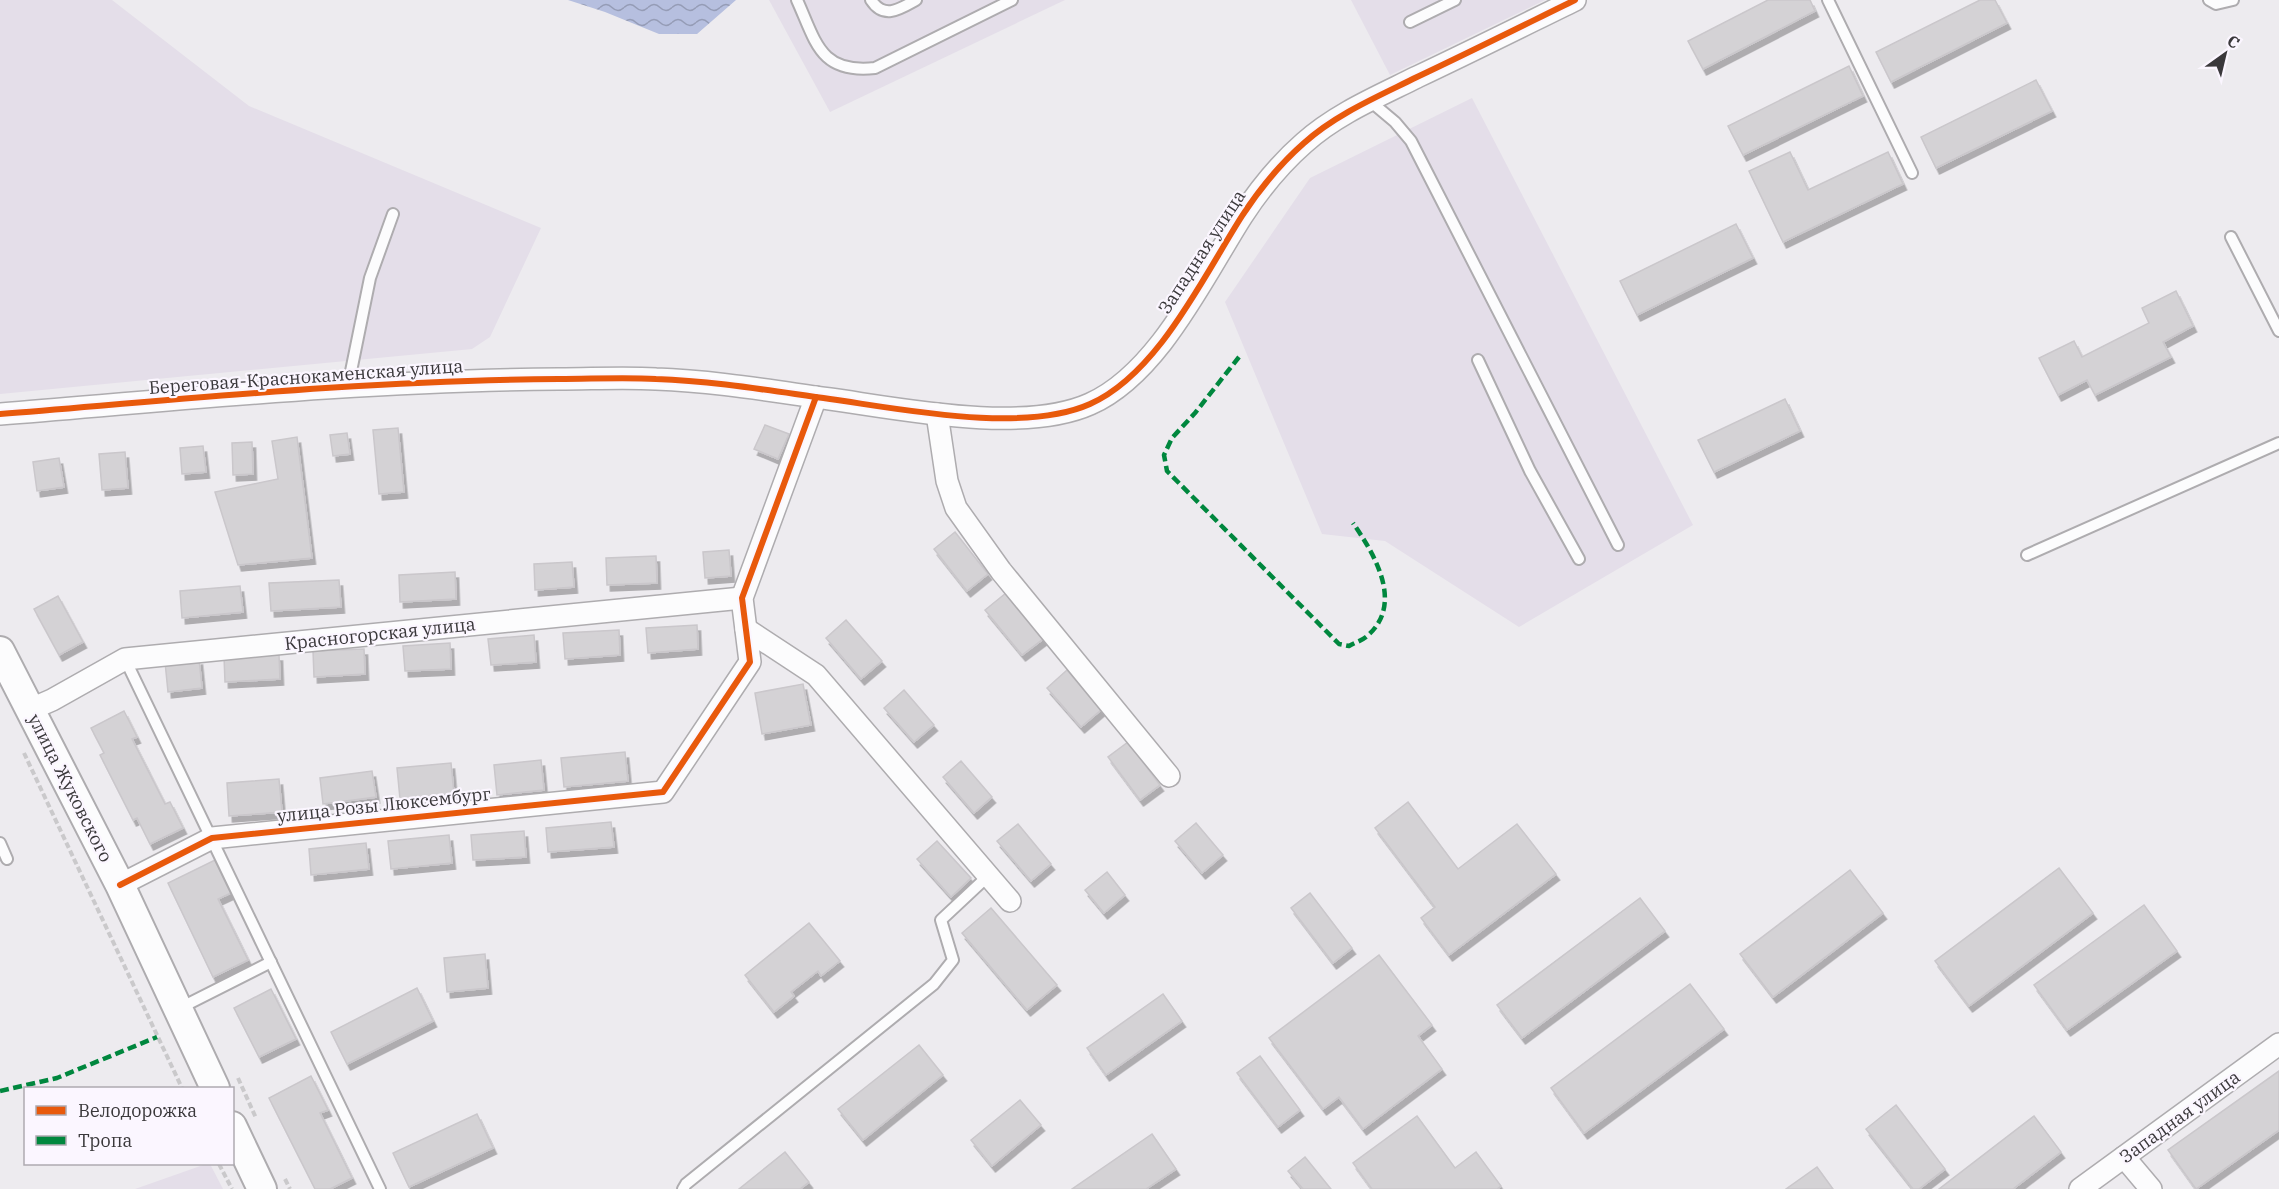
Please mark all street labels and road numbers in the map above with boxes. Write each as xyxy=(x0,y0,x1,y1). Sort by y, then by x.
street label: Западная улица xyxy=(1153,185,1250,318)
street label: Береговая-Краснокаменская улица xyxy=(148,354,464,399)
street label: Красногорская улица xyxy=(283,612,477,655)
street label: улица Жуковского xyxy=(23,710,118,866)
street label: улица Розы Люксембург xyxy=(276,782,492,827)
street label: Западная улица xyxy=(2115,1065,2245,1168)

